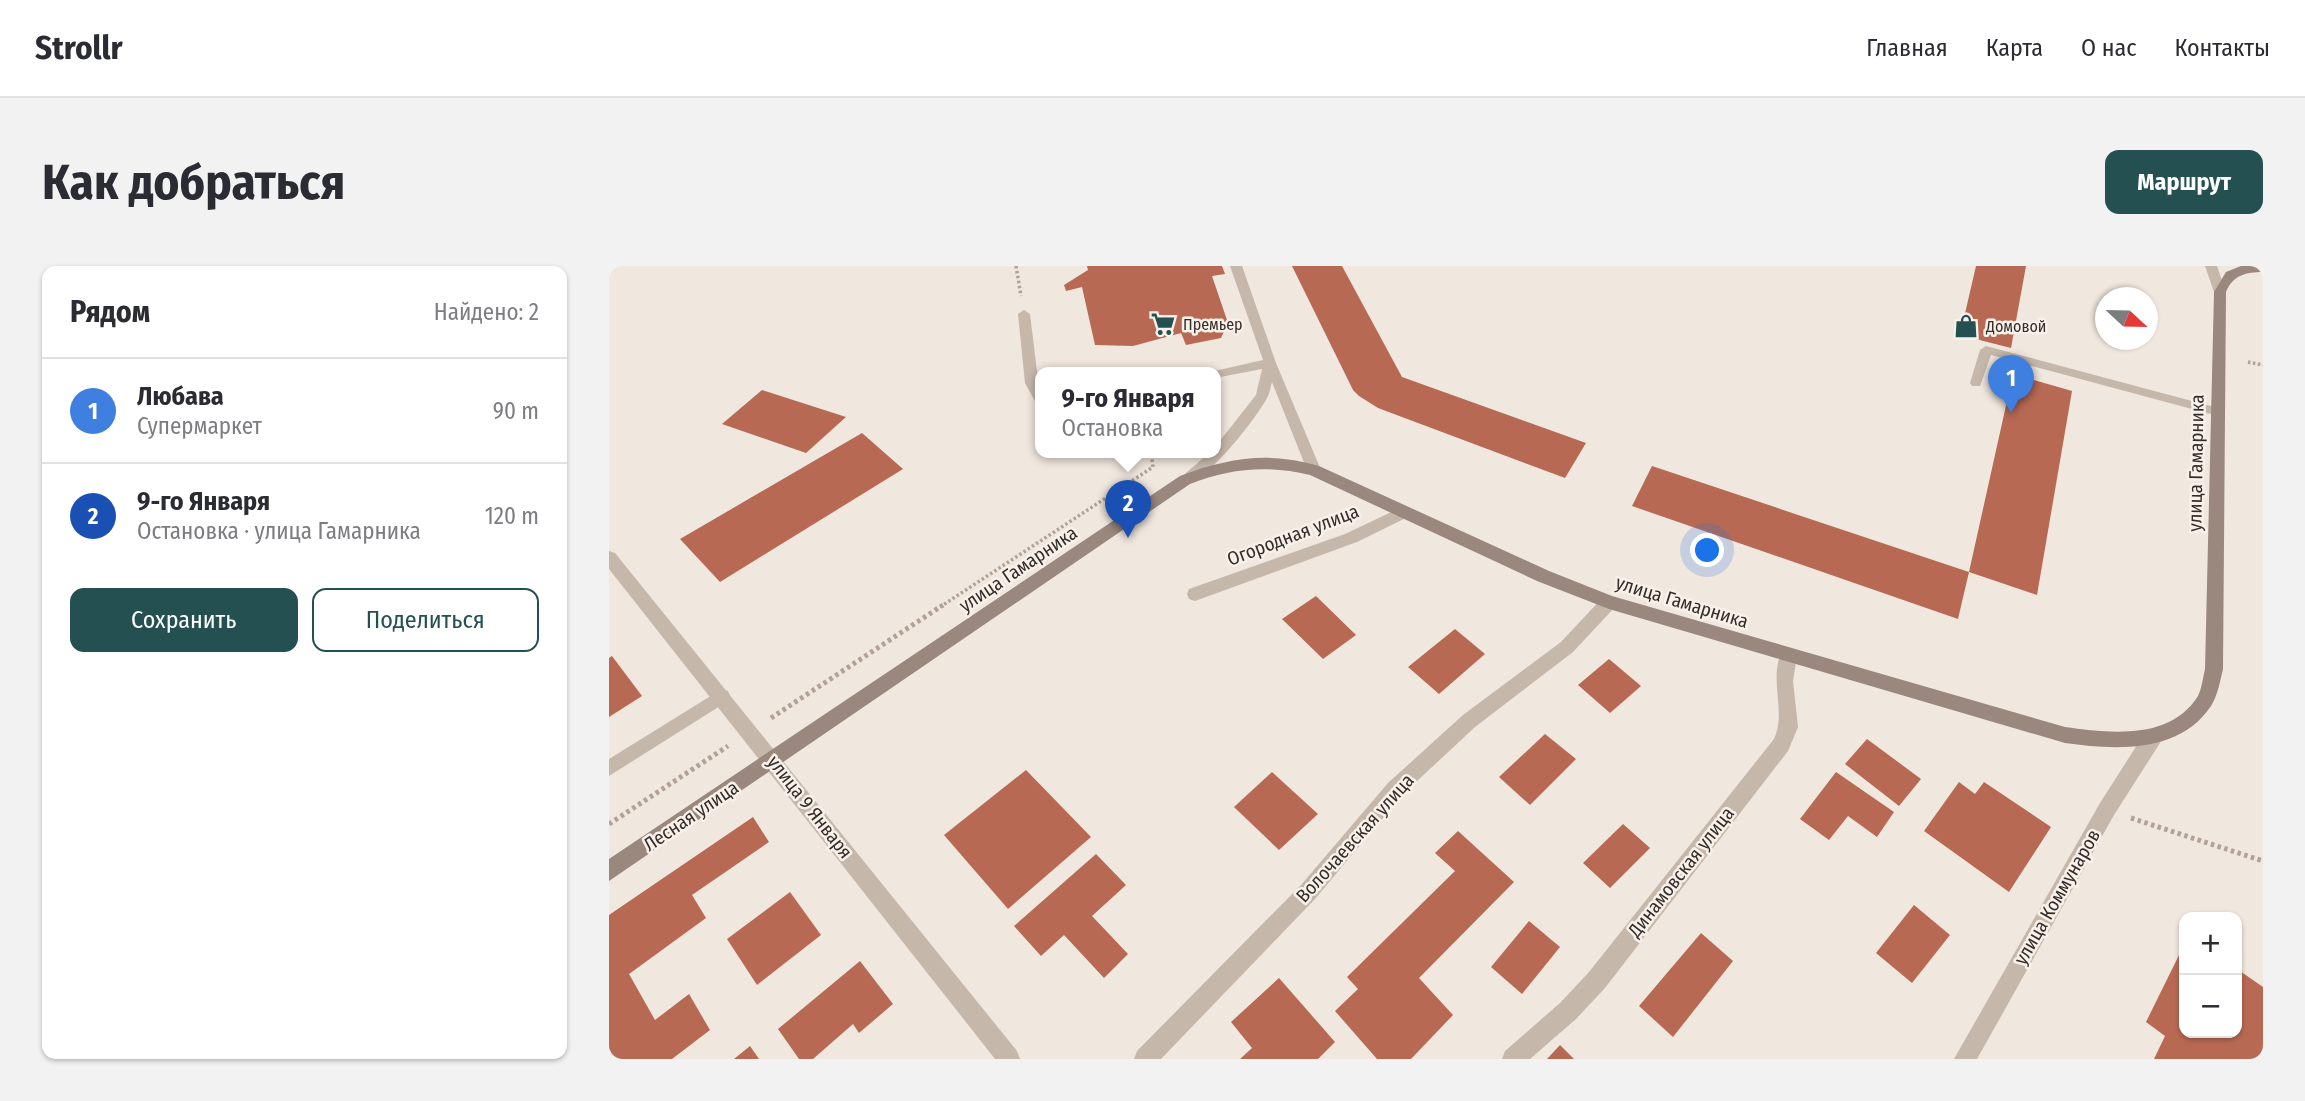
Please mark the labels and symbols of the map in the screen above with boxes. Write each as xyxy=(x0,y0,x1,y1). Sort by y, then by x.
north arrow xyxy=(2095,287,2158,350)
supermarket icon: Премьер xyxy=(1149,310,1177,338)
shop icon: Домовой xyxy=(1952,312,1980,340)
place label: Премьер xyxy=(1183,315,1243,334)
place label: Домовой xyxy=(1985,317,2046,336)
pin: 1 xyxy=(1988,355,2034,413)
street label: улица Гамарника xyxy=(2183,394,2209,532)
pin: 2 xyxy=(1105,480,1151,538)
street label: Огородная улица xyxy=(1224,499,1362,571)
street label: улица Гамарника xyxy=(955,521,1081,617)
your location xyxy=(1690,533,1724,567)
street label: улица Гамарника xyxy=(1613,571,1751,633)
street label: улица 9 Января xyxy=(763,751,857,863)
street label: Волочаевская улица xyxy=(1291,769,1419,907)
street label: Лесная улица xyxy=(639,776,743,856)
street label: Динамовская улица xyxy=(1622,802,1739,942)
street label: улица Коммунаров xyxy=(2009,825,2105,969)

